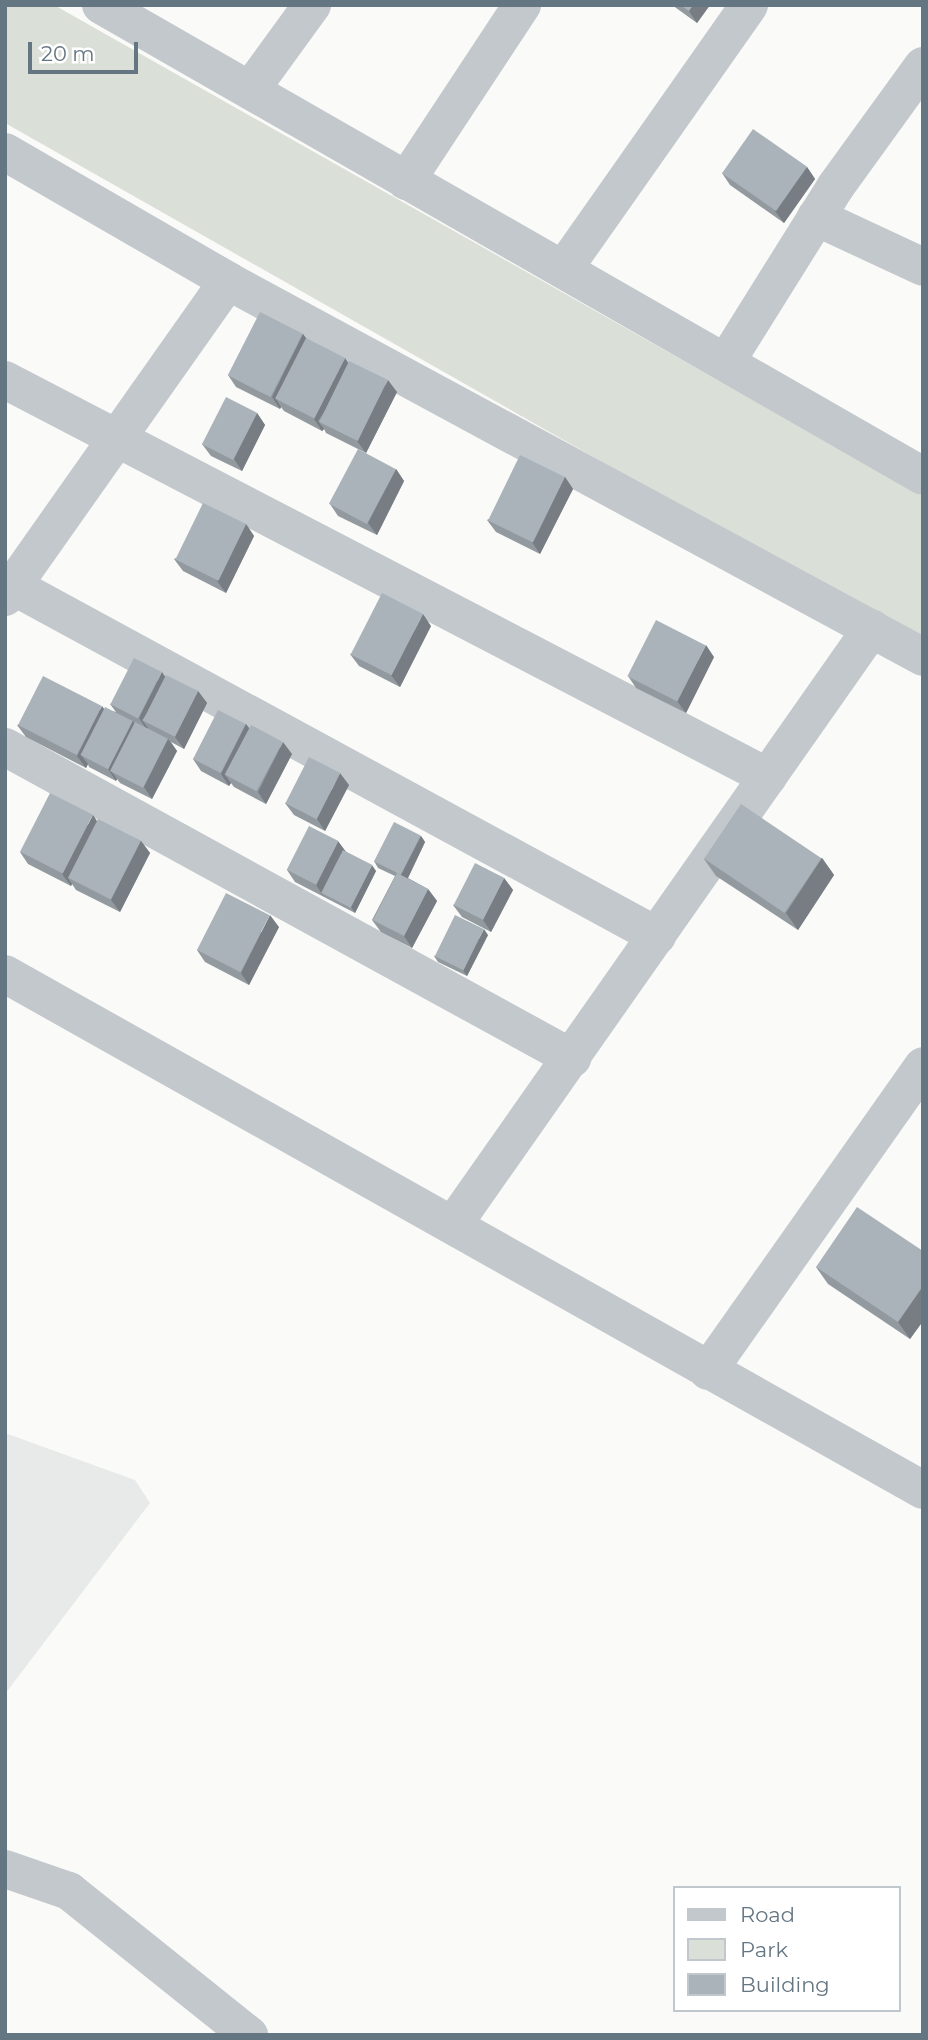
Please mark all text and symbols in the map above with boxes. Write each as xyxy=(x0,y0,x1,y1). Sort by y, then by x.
scale bar xyxy=(32,28,142,72)
text: 20 m xyxy=(41,41,95,66)
legend xyxy=(673,1886,900,2012)
text: Road xyxy=(740,1902,795,1927)
text: Park xyxy=(740,1937,788,1962)
text: Building xyxy=(740,1972,830,1997)

